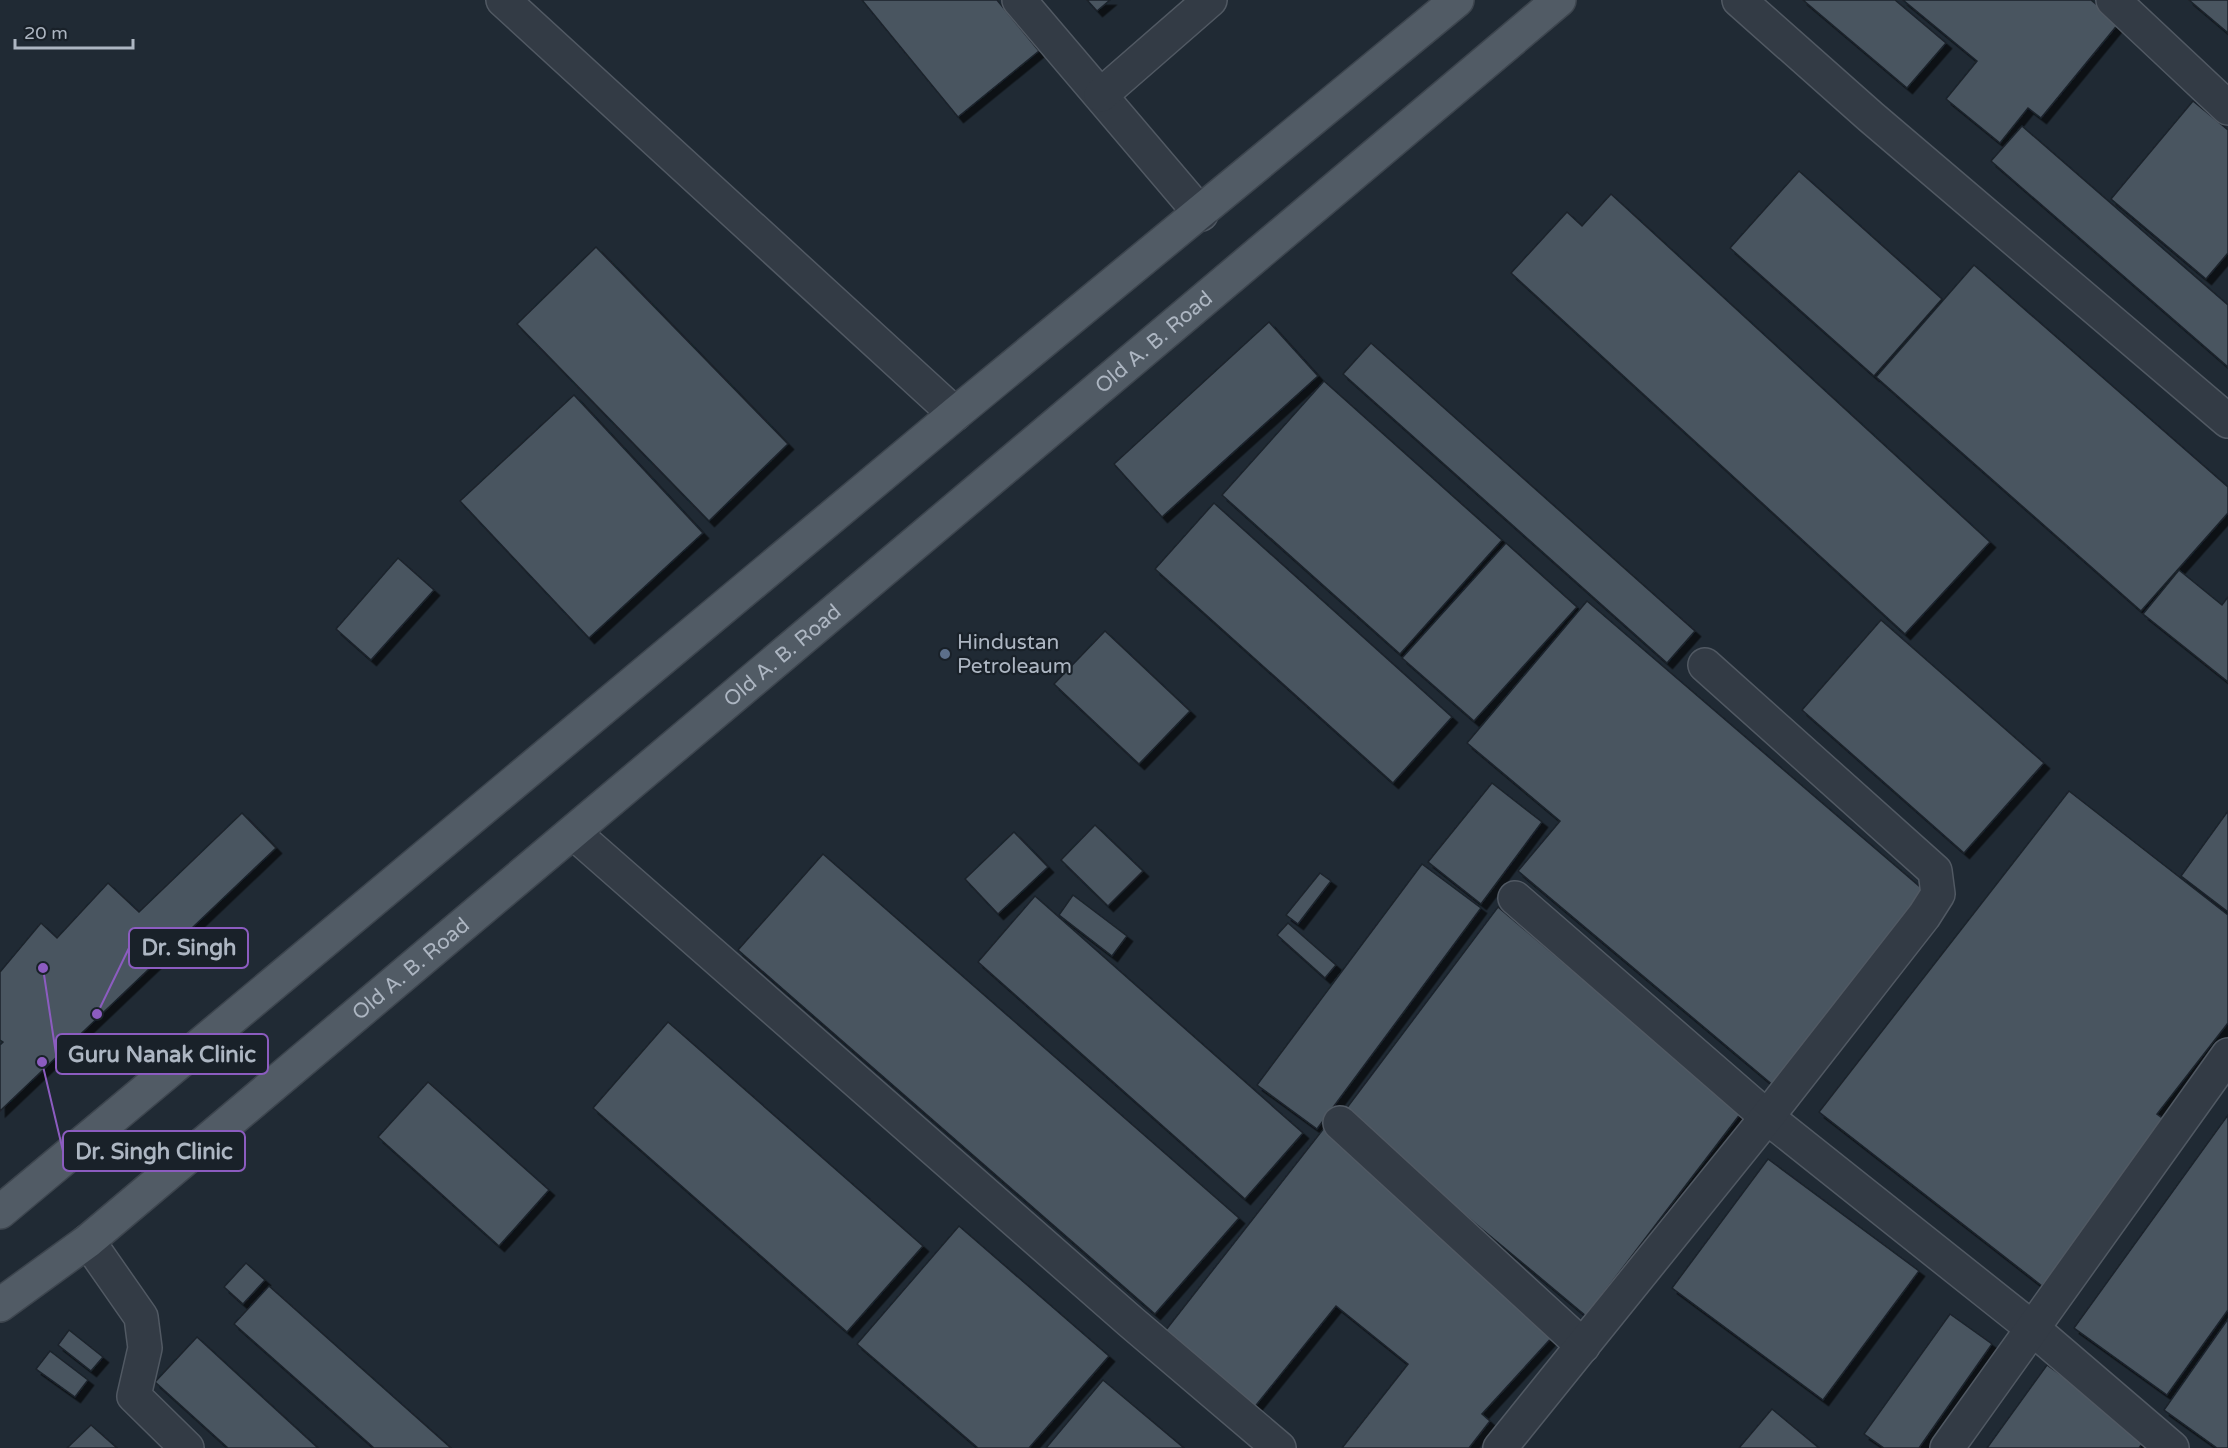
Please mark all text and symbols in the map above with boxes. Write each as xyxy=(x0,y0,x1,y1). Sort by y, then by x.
scale bar xyxy=(15,12,134,50)
text: 20 m xyxy=(24,22,68,44)
street label: Old A. B. Road xyxy=(1090,285,1217,399)
street label: Old A. B. Road xyxy=(718,599,846,712)
place label: Hindustan Petroleaum xyxy=(957,630,1072,679)
marker: Hindustan Petroleaum xyxy=(938,647,952,661)
street label: Old A. B. Road xyxy=(347,912,474,1025)
callout: Dr. Singh xyxy=(129,928,248,968)
text: Dr. Singh xyxy=(141,935,237,961)
callout: Guru Nanak Clinic xyxy=(56,1034,268,1074)
text: Guru Nanak Clinic xyxy=(68,1042,256,1068)
callout: Dr. Singh Clinic xyxy=(63,1131,245,1171)
text: Dr. Singh Clinic xyxy=(75,1139,233,1165)

